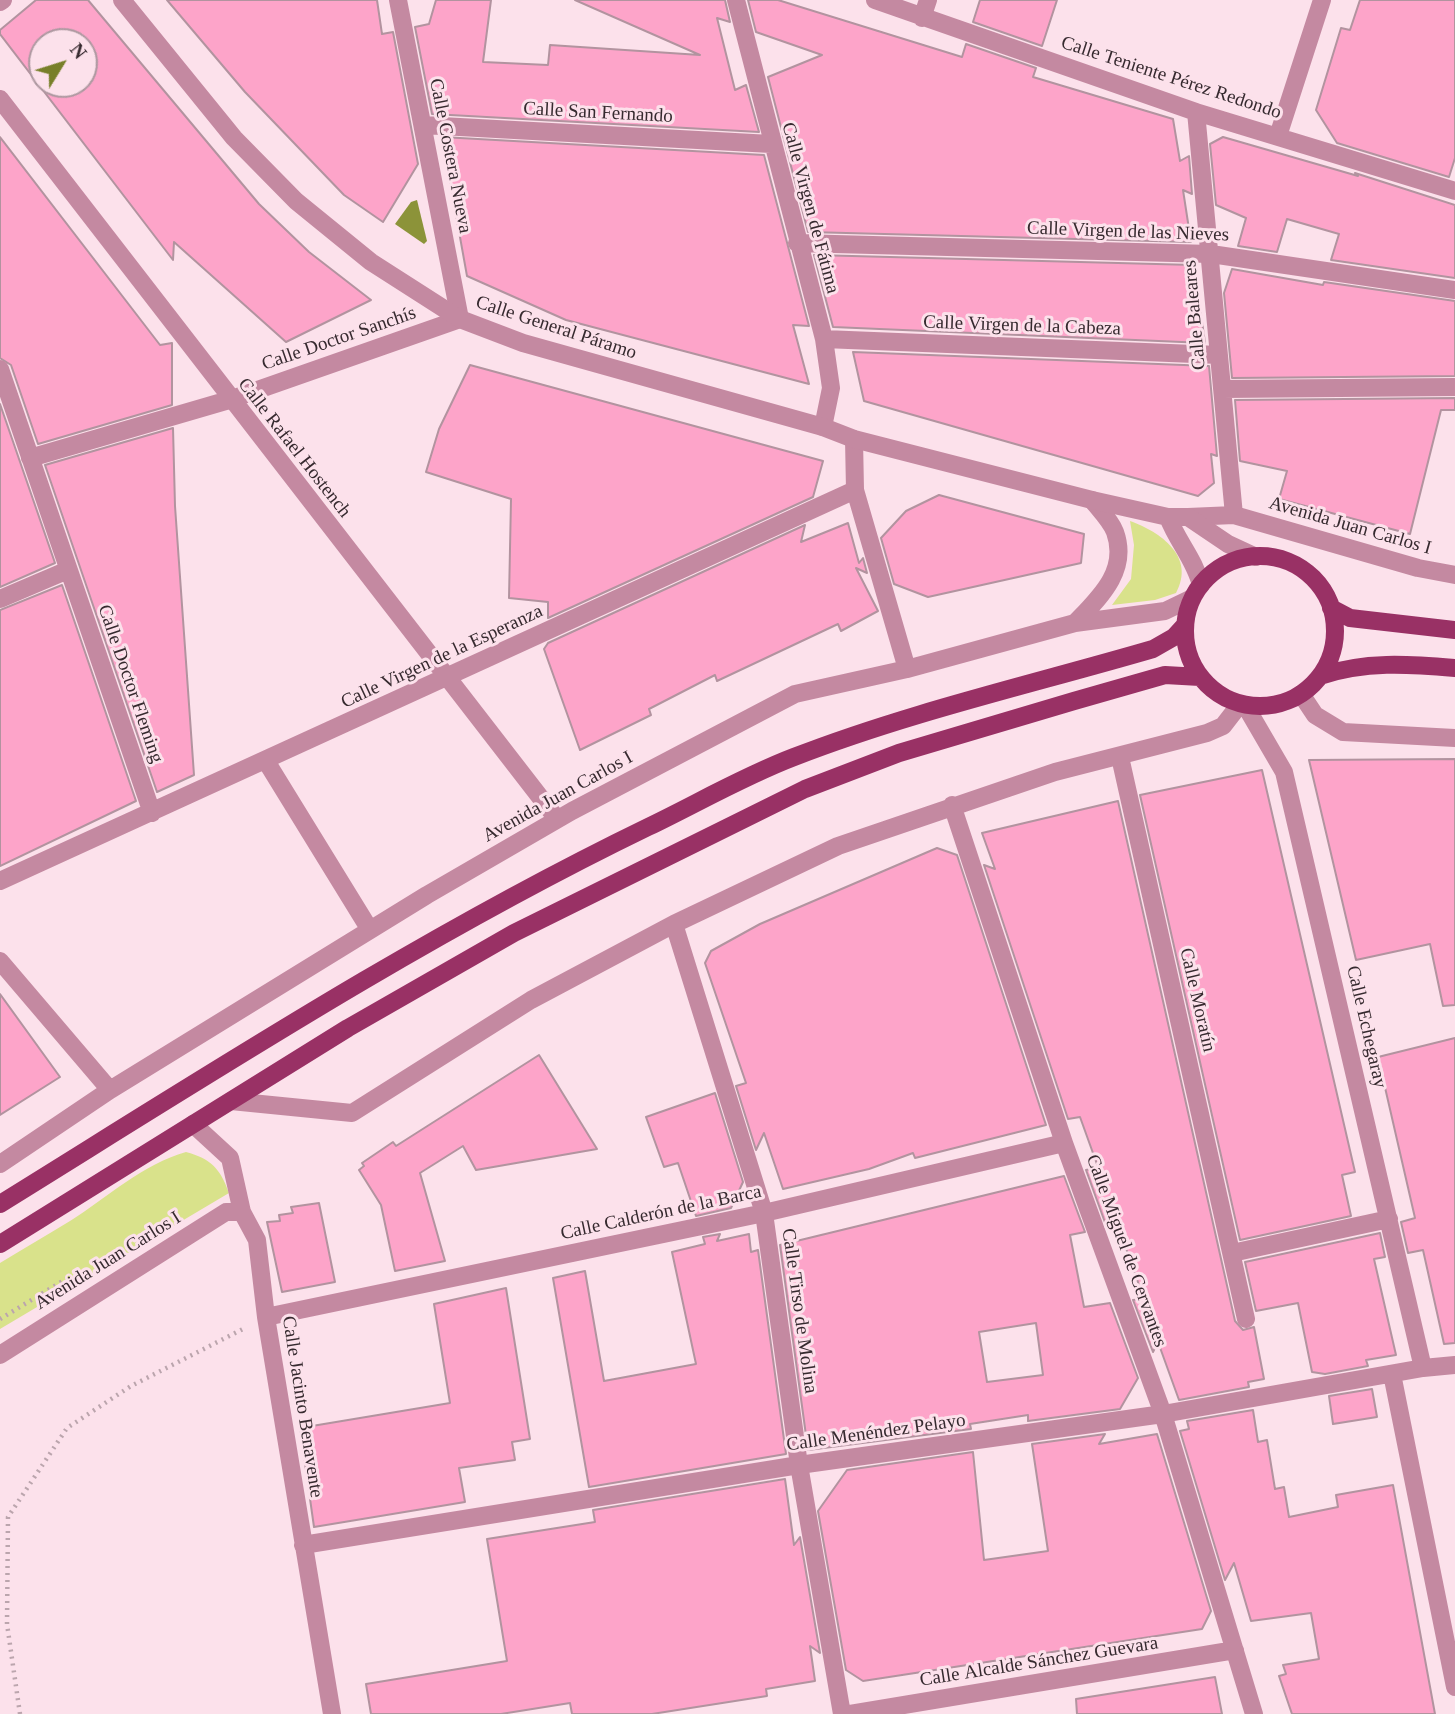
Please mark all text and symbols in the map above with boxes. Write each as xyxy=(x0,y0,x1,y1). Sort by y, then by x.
north arrow xyxy=(28,28,98,98)
street label: Calle Teniente Pérez Redondo xyxy=(1058,32,1284,124)
text: N xyxy=(66,39,91,63)
street label: Calle Costera Nueva xyxy=(424,77,476,235)
street label: Calle San Fernando xyxy=(523,98,673,128)
street label: Calle Virgen de Fátima xyxy=(776,120,844,296)
street label: Calle Virgen de las Nieves xyxy=(1027,217,1229,247)
street label: Calle Baleares xyxy=(1179,259,1211,371)
street label: Calle General Páramo xyxy=(473,291,639,365)
street label: Calle Doctor Sanchís xyxy=(259,302,419,376)
street label: Calle Virgen de la Cabeza xyxy=(923,311,1121,341)
street label: Calle Rafael Hostench xyxy=(232,374,356,522)
street label: Avenida Juan Carlos I xyxy=(1266,492,1434,560)
street label: Calle Virgen de la Esperanza xyxy=(337,600,547,714)
street label: Calle Doctor Fleming xyxy=(92,602,168,766)
street label: Avenida Juan Carlos I xyxy=(479,746,637,848)
street label: Calle Moratín xyxy=(1174,946,1220,1054)
street label: Calle Echegaray xyxy=(1341,964,1391,1090)
street label: Calle Miguel de Cervantes xyxy=(1081,1152,1171,1350)
street label: Calle Calderón de la Barca xyxy=(559,1181,763,1245)
street label: Avenida Juan Carlos I xyxy=(31,1207,185,1315)
street label: Calle Tirso de Molina xyxy=(776,1227,822,1395)
street label: Calle Jacinto Benavente xyxy=(276,1315,328,1499)
street label: Calle Menéndez Pelayo xyxy=(785,1409,967,1457)
street label: Calle Alcalde Sánchez Guevara xyxy=(918,1632,1160,1692)

